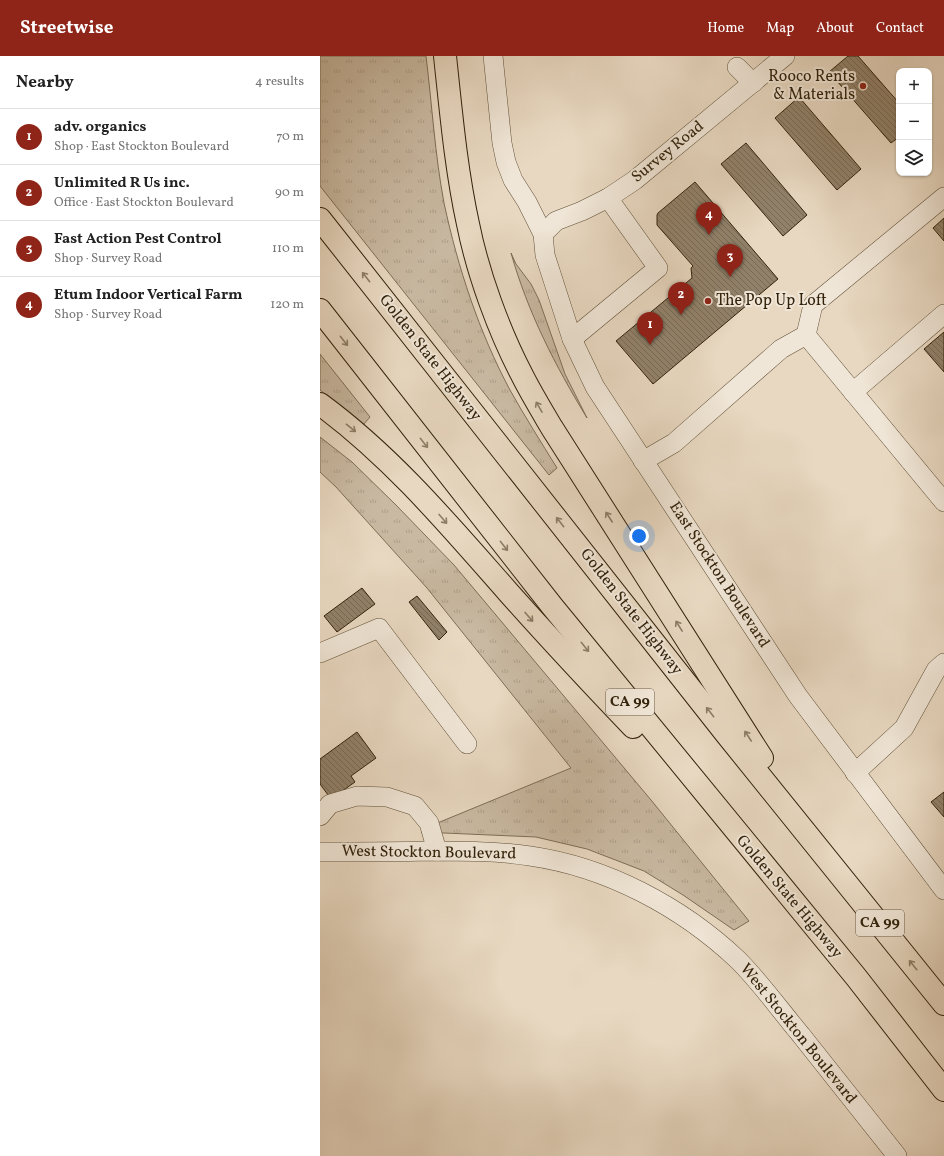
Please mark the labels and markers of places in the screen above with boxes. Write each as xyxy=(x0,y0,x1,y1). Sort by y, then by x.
place label: Rooco Rents & Materials xyxy=(768,66,855,106)
marker: Rooco Rents & Materials xyxy=(858,81,868,91)
pin: 4 xyxy=(696,202,722,235)
pin: 3 xyxy=(717,244,743,277)
pin: 2 xyxy=(668,282,694,315)
place label: The Pop Up Loft xyxy=(716,290,827,312)
marker: The Pop Up Loft xyxy=(703,296,713,306)
pin: 1 xyxy=(637,312,663,345)

